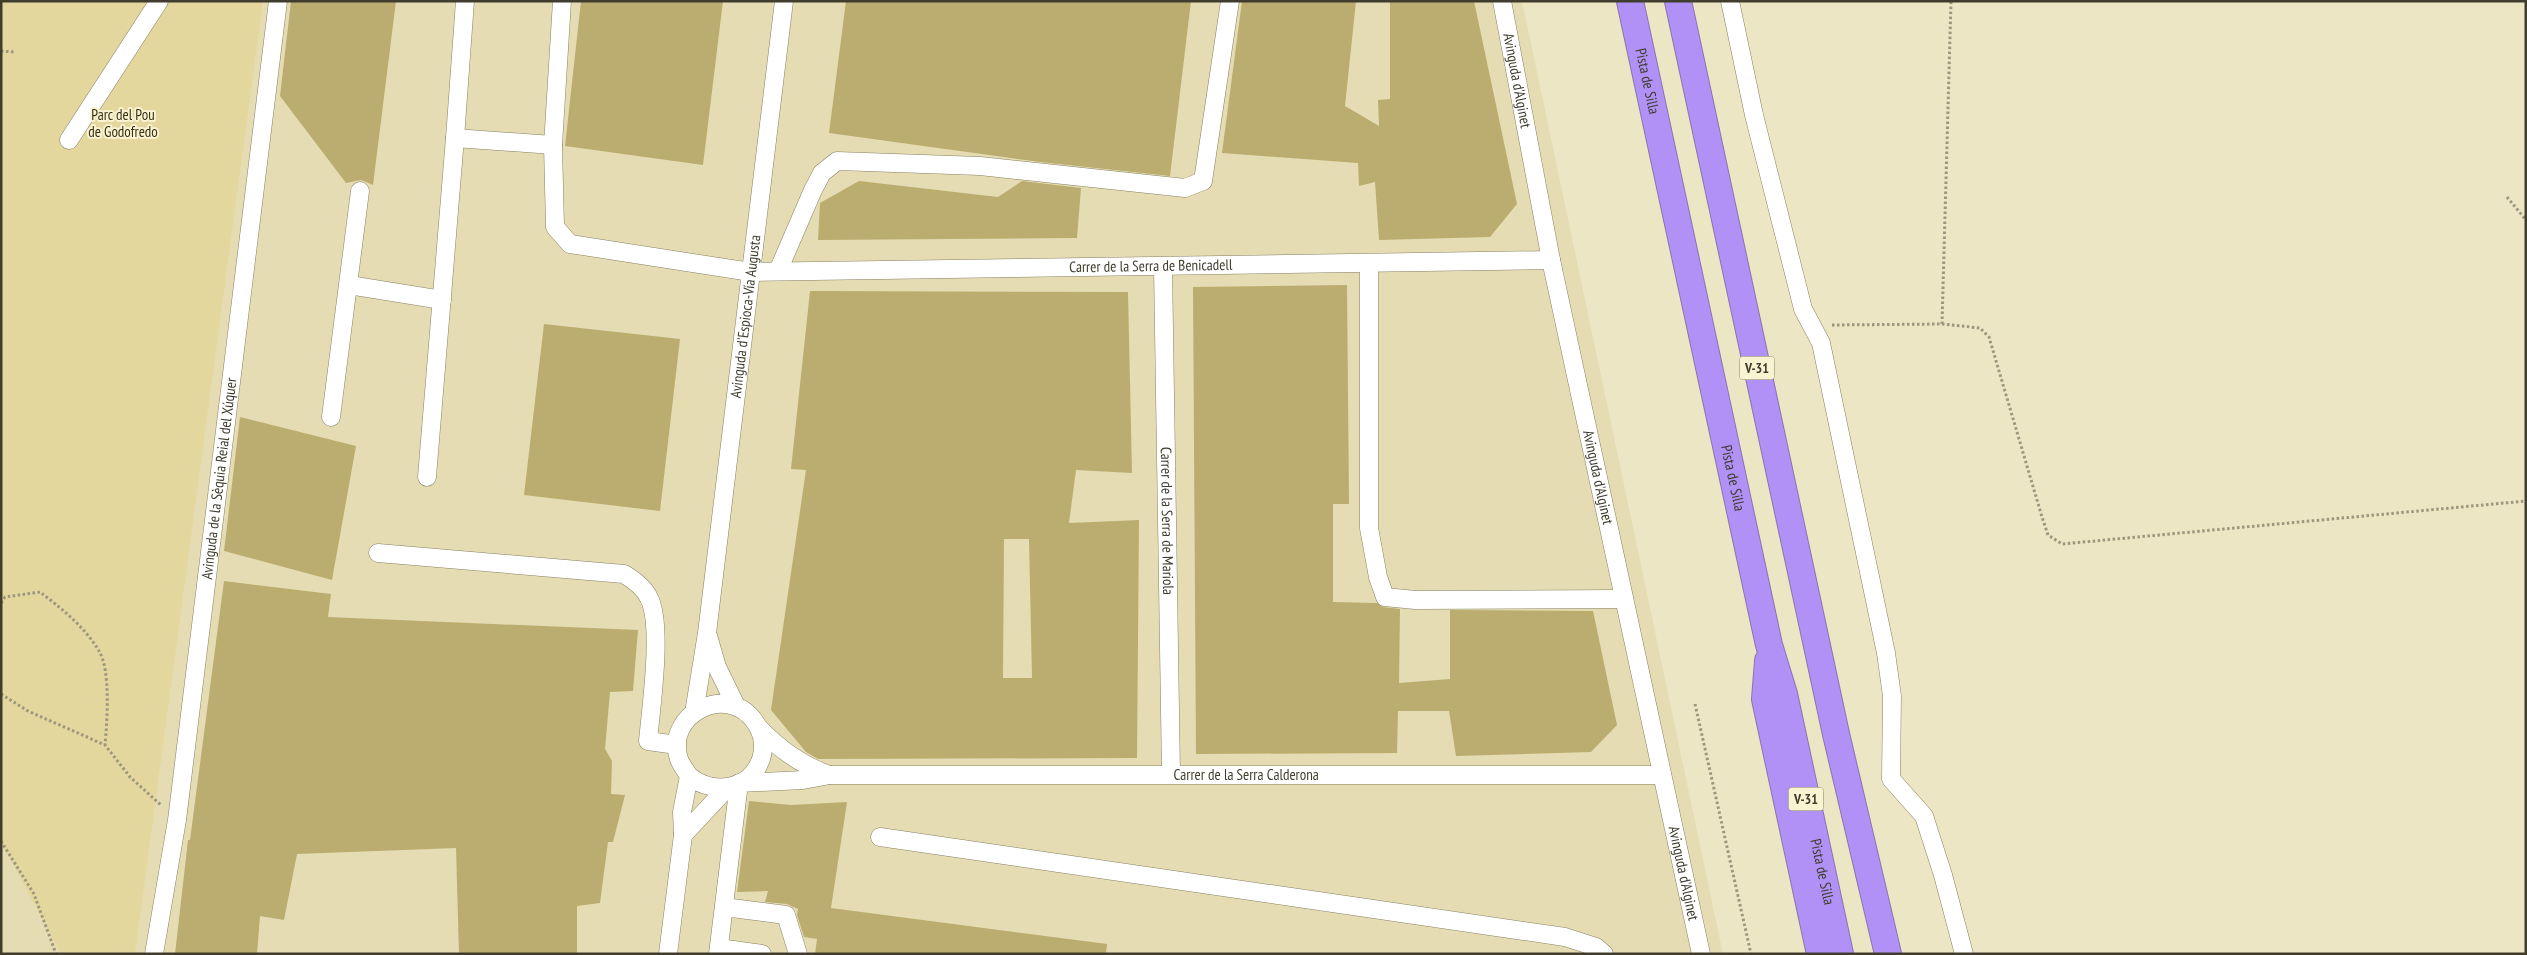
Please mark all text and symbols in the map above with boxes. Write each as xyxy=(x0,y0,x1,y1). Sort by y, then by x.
street label: Avinguda d'Alginet xyxy=(1499,32,1536,129)
street label: Pista de Silla xyxy=(1631,46,1664,116)
park label: Parc del Pou de Godofredo xyxy=(88,105,158,141)
street label: Avinguda d'Espioca-Vía Augusta xyxy=(726,234,764,399)
street label: Carrer de la Serra de Benicadell xyxy=(1069,255,1233,276)
road number: V-31 xyxy=(1740,356,1774,379)
street label: Avinguda de la Sèquia Reial del Xúquer xyxy=(197,376,241,580)
street label: Avinguda d'Alginet xyxy=(1579,428,1618,526)
street label: Pista de Silla xyxy=(1717,443,1750,513)
street label: Carrer de la Serra de Mariola xyxy=(1157,447,1178,595)
street label: Carrer de la Serra Calderona xyxy=(1174,765,1319,784)
road number: V-31 xyxy=(1788,788,1824,811)
street label: Avinguda d'Alginet xyxy=(1665,824,1703,922)
street label: Pista de Silla xyxy=(1806,837,1839,907)

